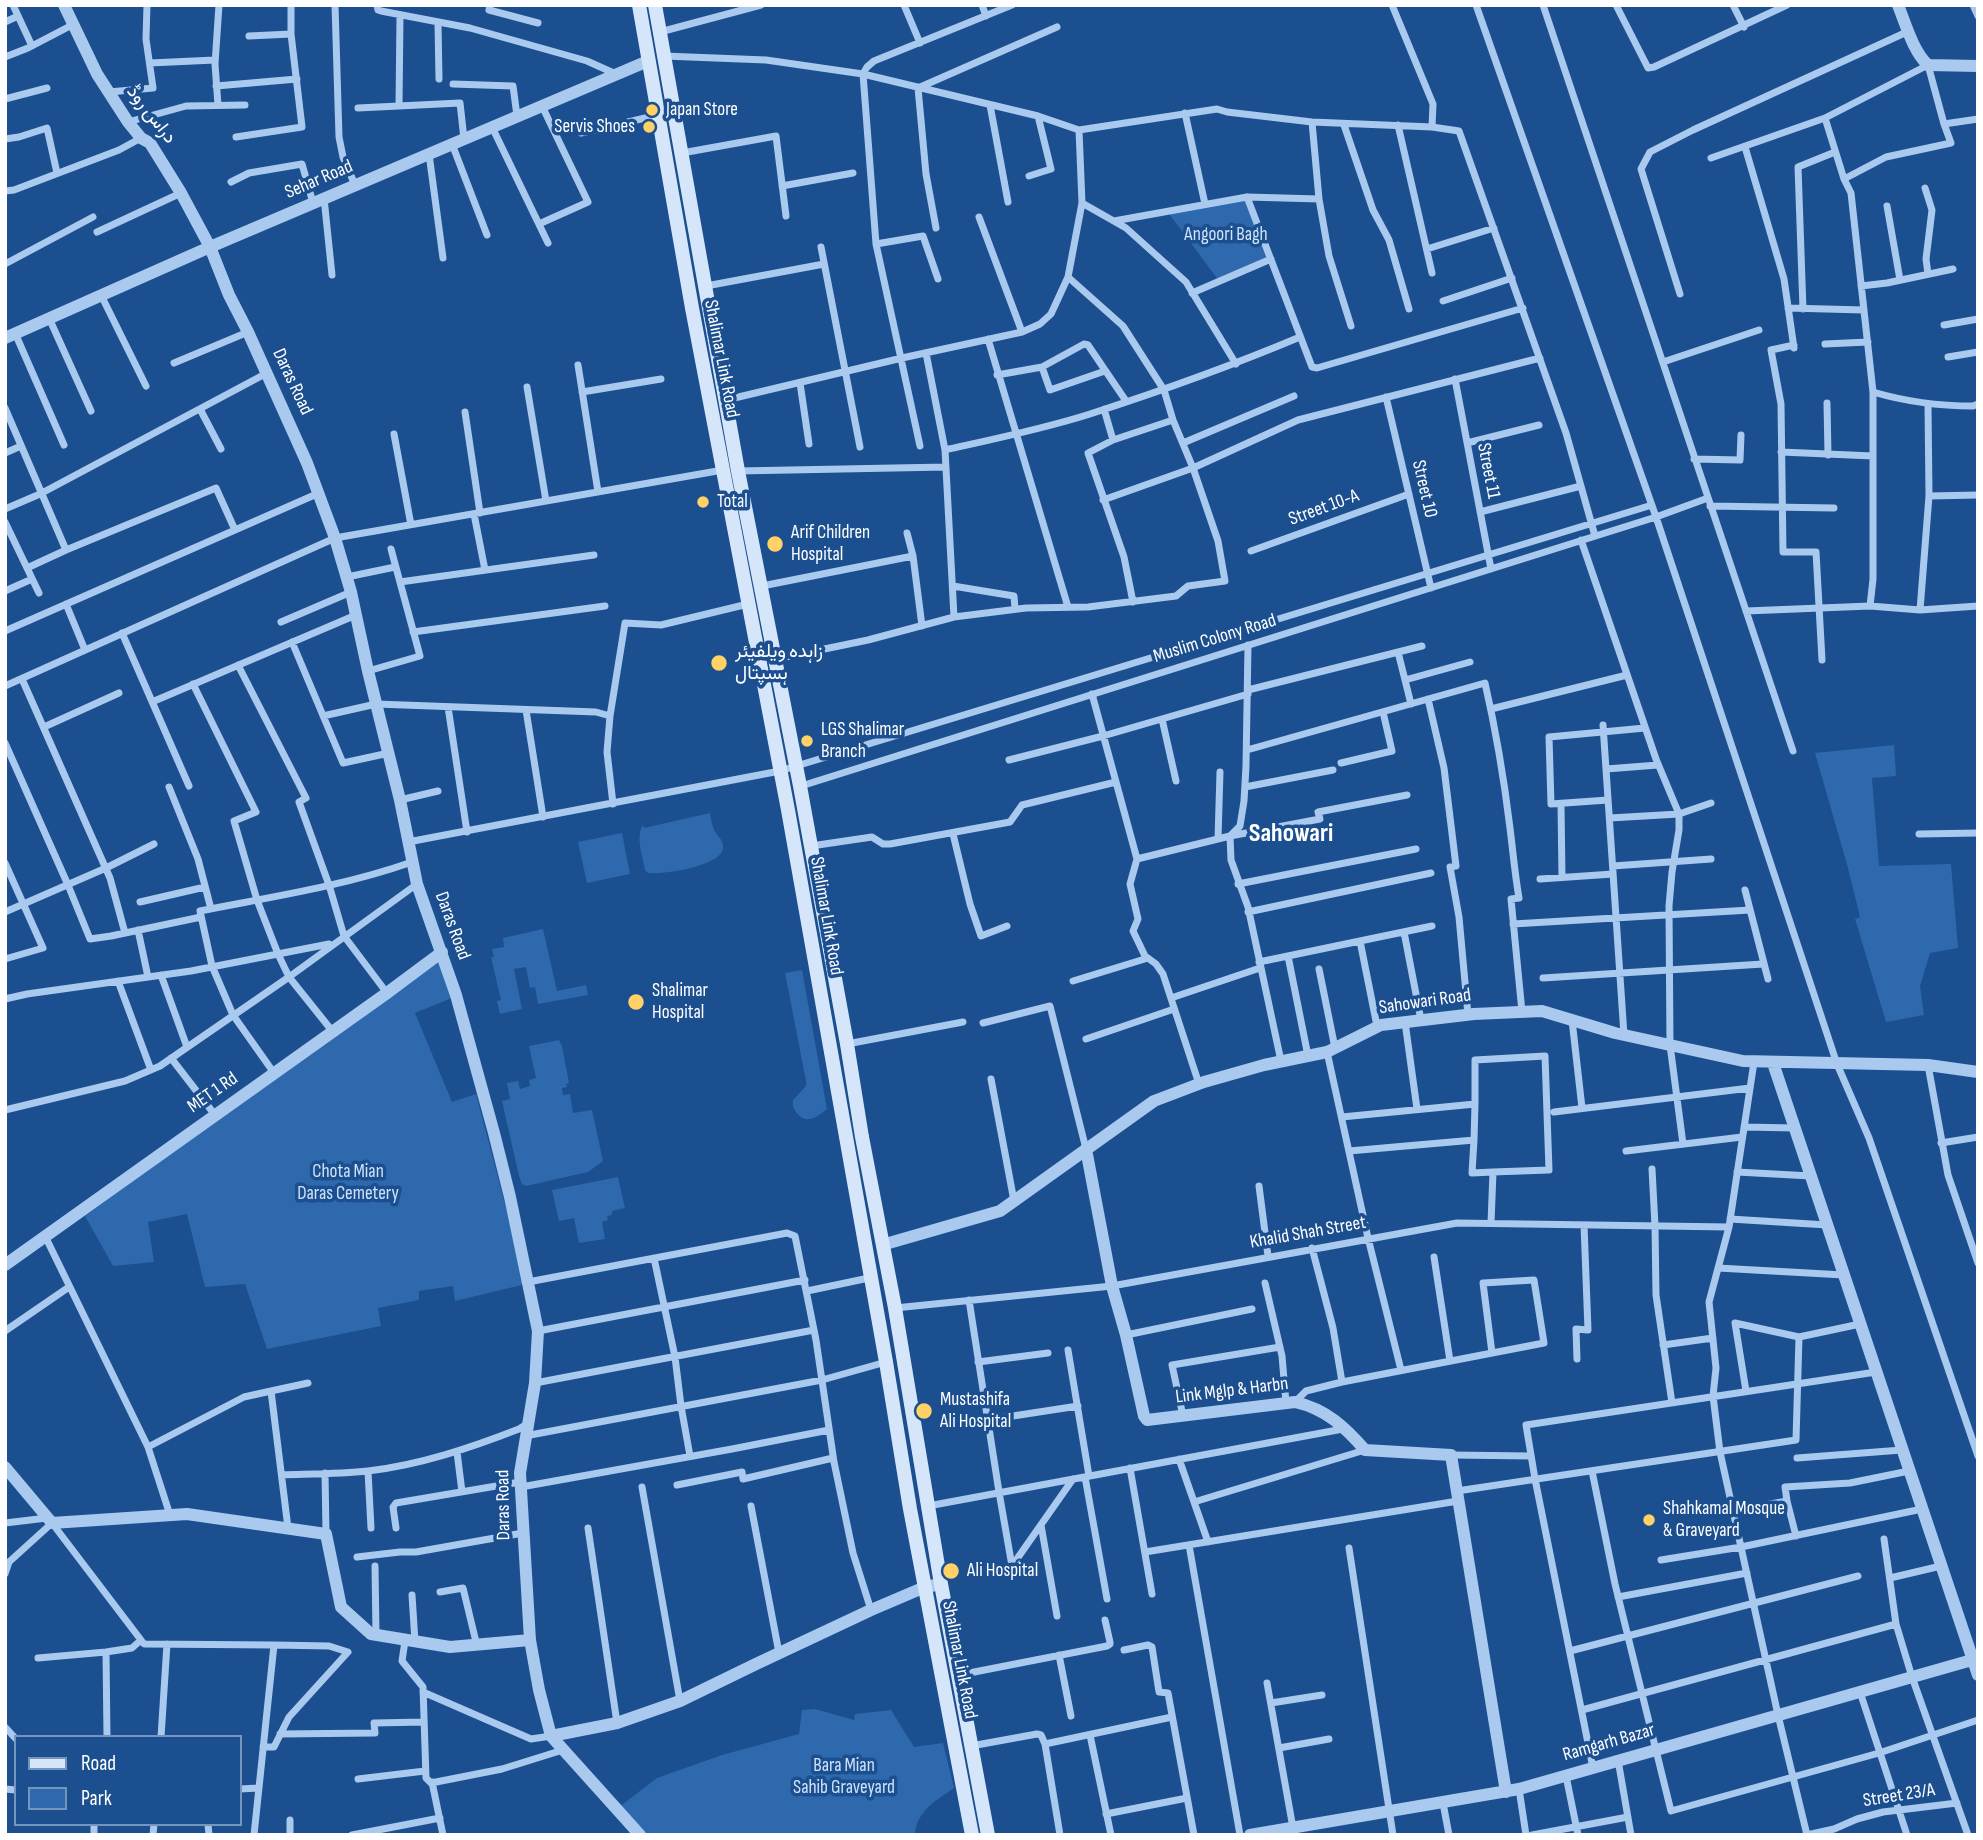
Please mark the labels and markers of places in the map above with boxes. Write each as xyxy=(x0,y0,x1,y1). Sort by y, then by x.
place label: Japan Store xyxy=(666,99,738,121)
marker: Japan Store xyxy=(644,102,660,118)
place label: Servis Shoes xyxy=(554,116,635,138)
marker: Servis Shoes xyxy=(641,119,657,135)
place label: Total xyxy=(717,491,748,513)
marker: Total xyxy=(695,494,711,510)
place label: Arif Children Hospital xyxy=(791,522,870,566)
marker: Arif Children Hospital xyxy=(765,534,785,554)
place label: زاہدہ ویلفیئر ہسپتال xyxy=(735,641,823,685)
marker: زاہدہ ویلفیئر ہسپتال xyxy=(709,653,729,673)
place label: LGS Shalimar Branch xyxy=(821,719,904,763)
marker: LGS Shalimar Branch xyxy=(799,733,815,749)
place label: Shalimar Hospital xyxy=(652,980,708,1024)
marker: Shalimar Hospital xyxy=(626,992,646,1012)
place label: Mustashifa Ali Hospital xyxy=(940,1389,1011,1433)
marker: Mustashifa Ali Hospital xyxy=(914,1401,934,1421)
place label: Shahkamal Mosque & Graveyard xyxy=(1663,1498,1785,1542)
marker: Shahkamal Mosque & Graveyard xyxy=(1641,1512,1657,1528)
place label: Ali Hospital xyxy=(967,1560,1038,1582)
marker: Ali Hospital xyxy=(941,1561,961,1581)

